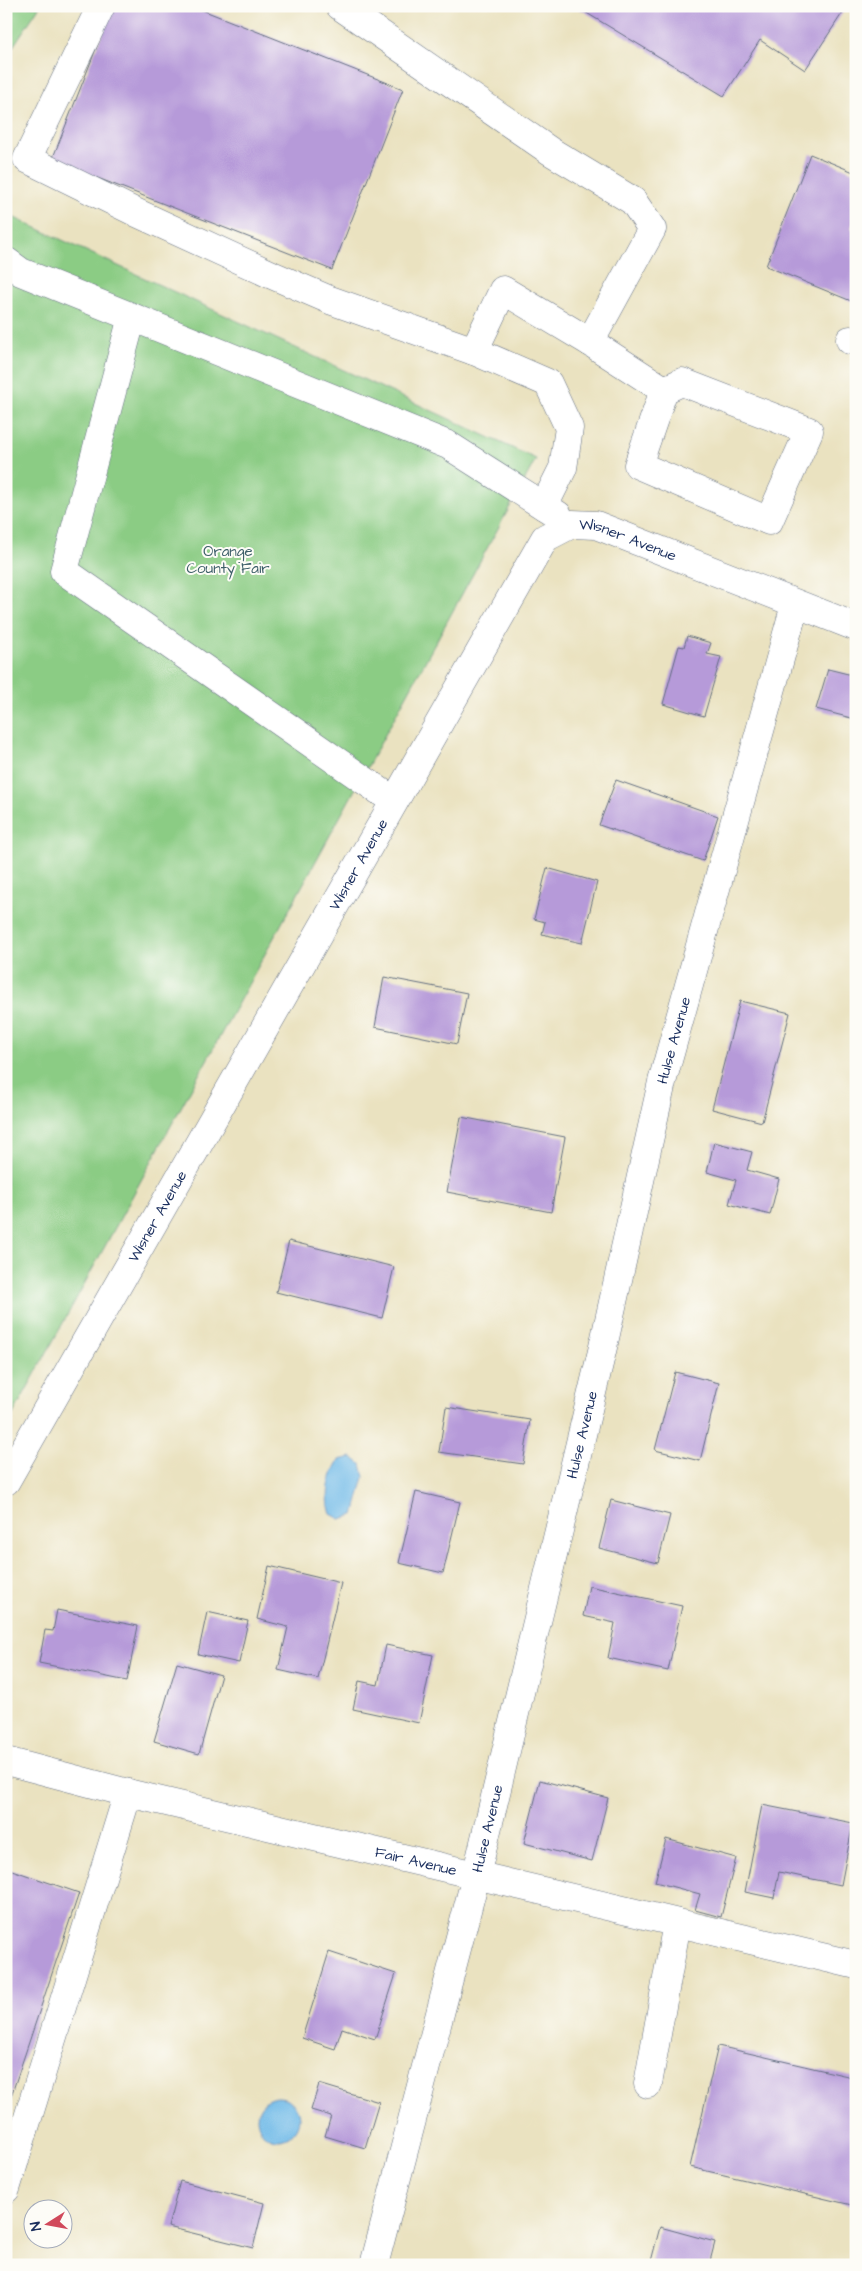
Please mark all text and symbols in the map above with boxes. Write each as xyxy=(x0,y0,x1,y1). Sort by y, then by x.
street label: Wisner Avenue xyxy=(579,514,679,567)
park label: Orange County Fair xyxy=(186,541,270,580)
street label: Wisner Avenue xyxy=(324,815,393,915)
street label: Hulse Avenue xyxy=(652,994,696,1086)
street label: Wisner Avenue xyxy=(123,1167,192,1266)
street label: Hulse Avenue xyxy=(562,1389,603,1481)
street label: Hulse Avenue xyxy=(467,1783,509,1875)
street label: Fair Avenue xyxy=(373,1842,459,1881)
north arrow xyxy=(22,2198,72,2248)
text: N xyxy=(26,2220,47,2233)

